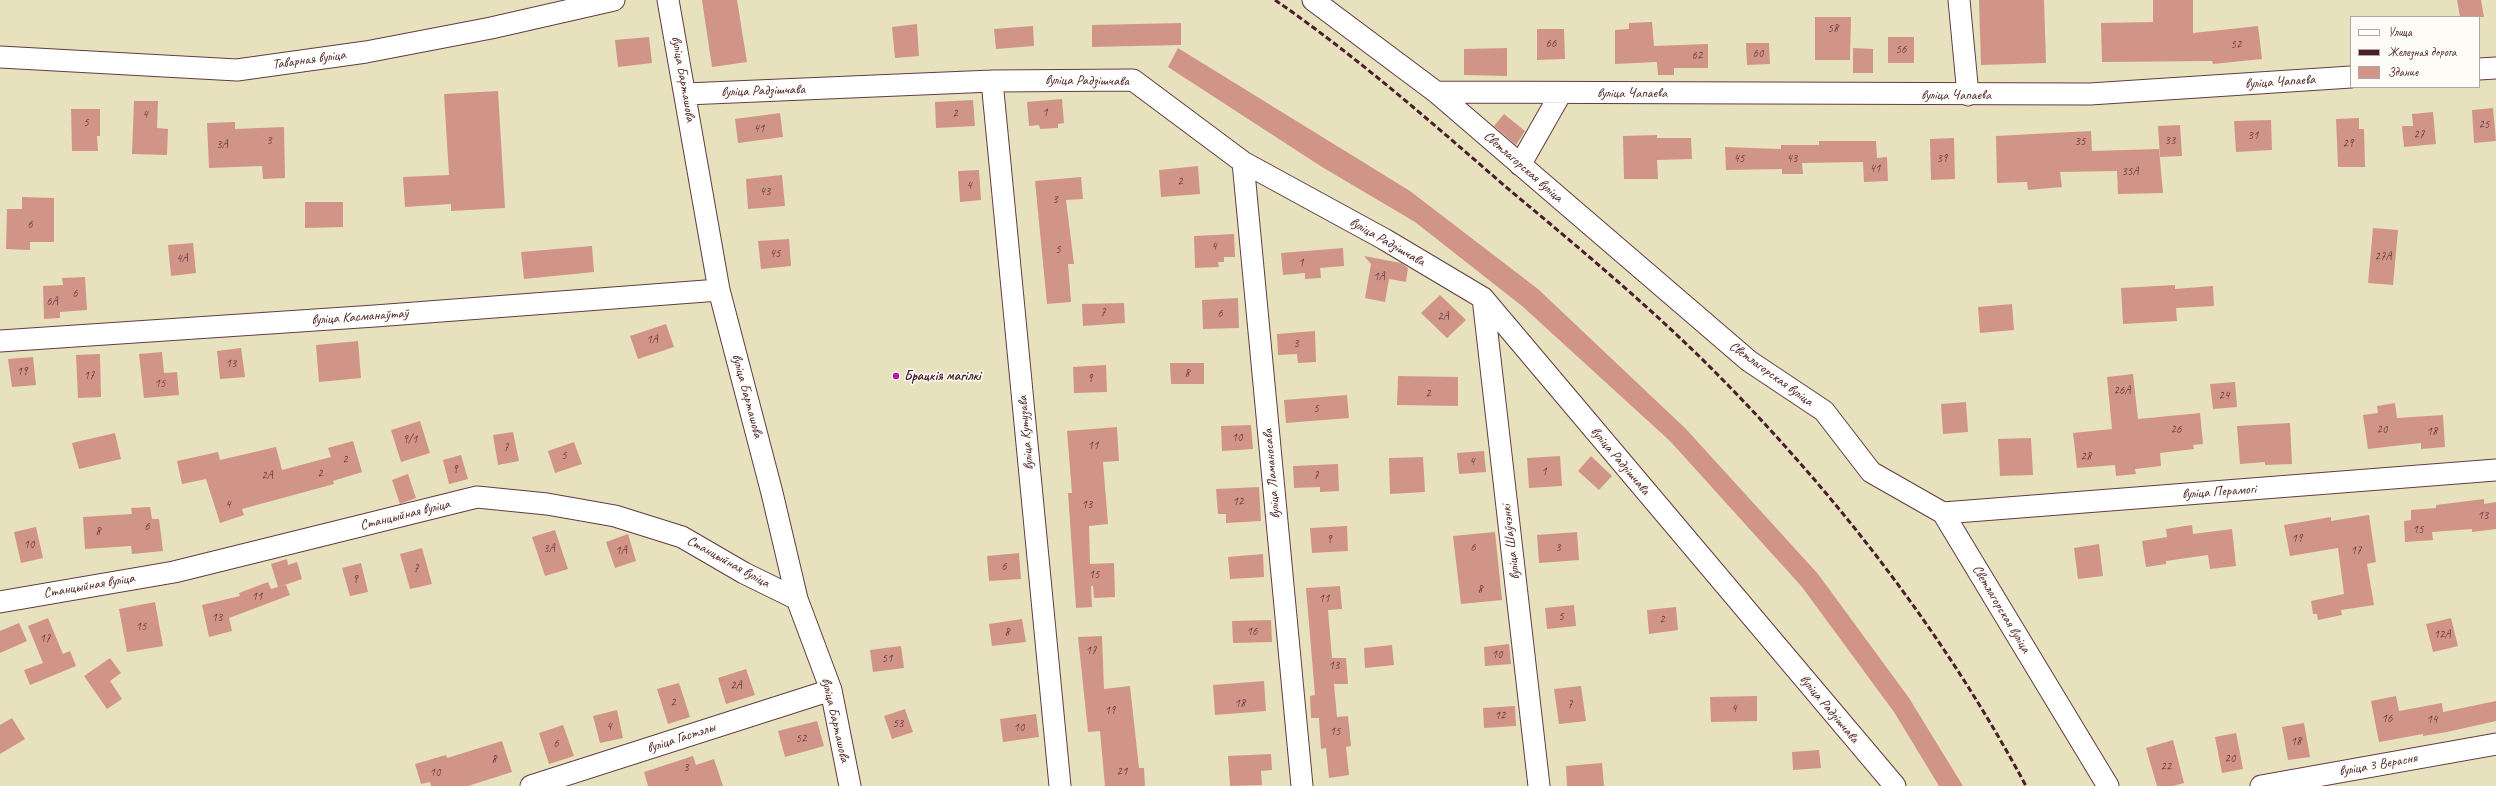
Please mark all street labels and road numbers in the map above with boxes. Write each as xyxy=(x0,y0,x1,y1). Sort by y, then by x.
street label: вуліца Барташова xyxy=(667,35,699,123)
street label: Таварная вуліца xyxy=(271,47,347,73)
street label: вуліца Чапаева xyxy=(2244,71,2316,93)
street label: вуліца Радзішчава xyxy=(1045,72,1129,90)
street label: вуліца Радзішчава xyxy=(721,81,805,101)
street label: вуліца Чапаева xyxy=(1597,85,1667,101)
street label: вуліца Чапаева xyxy=(1921,87,1991,103)
street label: Светлагорская вуліца xyxy=(1480,128,1566,206)
street label: вуліца Радзішчава xyxy=(1346,214,1428,270)
street label: вуліца Касманаўтаў xyxy=(311,305,409,329)
street label: Светлагорская вуліца xyxy=(1726,338,1816,410)
street label: вуліца Барташова xyxy=(728,352,766,440)
street label: вуліца Кутузава xyxy=(1014,395,1038,471)
street label: вуліца Радзішчава xyxy=(1587,423,1653,499)
street label: вуліца Ламаносава xyxy=(1260,428,1284,520)
street label: вуліца Перамогі xyxy=(2181,481,2257,503)
street label: Станцыйная вуліца xyxy=(358,496,452,534)
street label: вуліца Шаўчэнкі xyxy=(1498,503,1524,581)
street label: Станцыйная вуліца xyxy=(684,532,772,592)
street label: Светлагорская вуліца xyxy=(1968,562,2034,656)
street label: Станцыйная вуліца xyxy=(42,570,136,602)
street label: вуліца Радзішчава xyxy=(1796,671,1862,747)
street label: вуліца Барташова xyxy=(817,676,853,764)
street label: вуліца Гастэлы xyxy=(645,719,717,757)
street label: вуліца 3 Верасня xyxy=(2338,750,2418,780)

